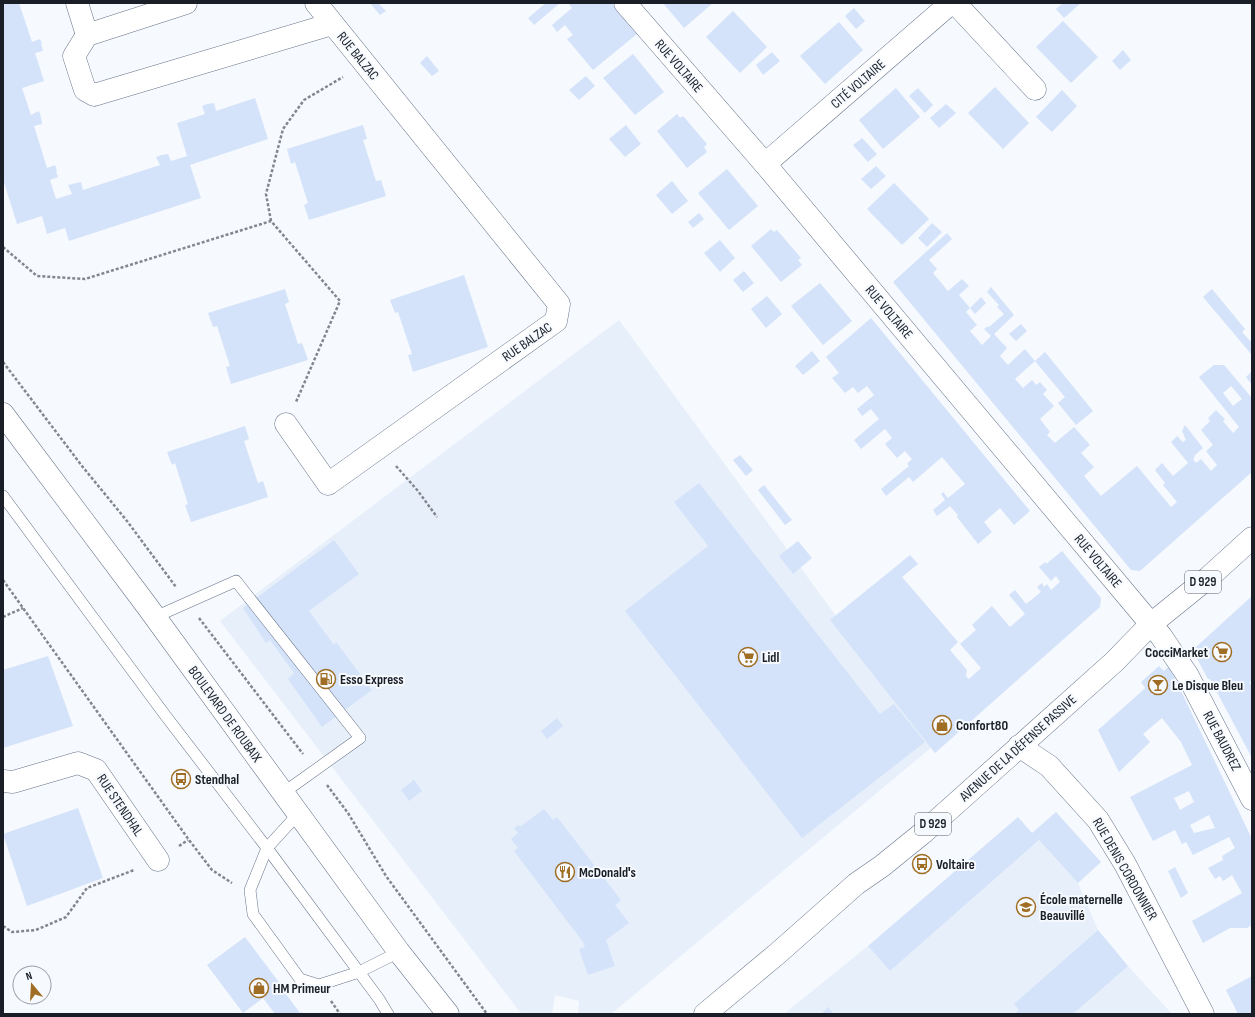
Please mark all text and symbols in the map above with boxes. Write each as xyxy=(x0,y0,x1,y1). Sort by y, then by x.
street label: RUE BALZAC xyxy=(333,28,383,84)
street label: RUE VOLTAIRE xyxy=(651,36,707,96)
street label: CITÉ VOLTAIRE xyxy=(827,56,889,112)
street label: RUE VOLTAIRE xyxy=(862,282,916,342)
street label: RUE BALZAC xyxy=(499,319,555,365)
street label: RUE VOLTAIRE xyxy=(1071,531,1125,591)
road number: D 929 xyxy=(1185,571,1221,593)
supermarket icon: CocciMarket xyxy=(1211,641,1233,663)
place label: CocciMarket xyxy=(1145,644,1208,661)
supermarket icon: Lidl xyxy=(737,646,759,668)
place label: Lidl xyxy=(762,649,779,666)
street label: BOULEVARD DE ROUBAIX xyxy=(184,663,266,765)
fuel station icon: Esso Express xyxy=(315,668,337,690)
place label: Esso Express xyxy=(340,671,404,688)
bar icon: Le Disque Bleu xyxy=(1147,674,1169,696)
place label: Le Disque Bleu xyxy=(1172,677,1243,694)
street label: AVENUE DE LA DÉFENSE PASSIVE xyxy=(955,691,1080,806)
street label: RUE BAUDREZ xyxy=(1199,708,1245,774)
shop icon: Confort80 xyxy=(931,714,953,736)
place label: Confort80 xyxy=(956,717,1008,734)
bus stop icon: Stendhal xyxy=(170,768,192,790)
street label: RUE STENDHAL xyxy=(93,771,147,839)
place label: Stendhal xyxy=(195,771,239,788)
road number: D 929 xyxy=(915,813,951,835)
street label: RUE DENIS CORDONNIER xyxy=(1089,815,1161,924)
bus stop icon: Voltaire xyxy=(911,853,933,875)
place label: Voltaire xyxy=(936,856,975,873)
restaurant icon: McDonald's xyxy=(554,861,576,883)
place label: McDonald's xyxy=(579,864,636,881)
place label: École maternelle Beauvillé xyxy=(1040,891,1123,924)
school or university icon: École maternelle Beauvillé xyxy=(1015,896,1037,918)
north arrow xyxy=(12,965,52,1005)
text: N xyxy=(24,969,34,983)
shop icon: HM Primeur xyxy=(248,977,270,999)
place label: HM Primeur xyxy=(273,980,331,997)

